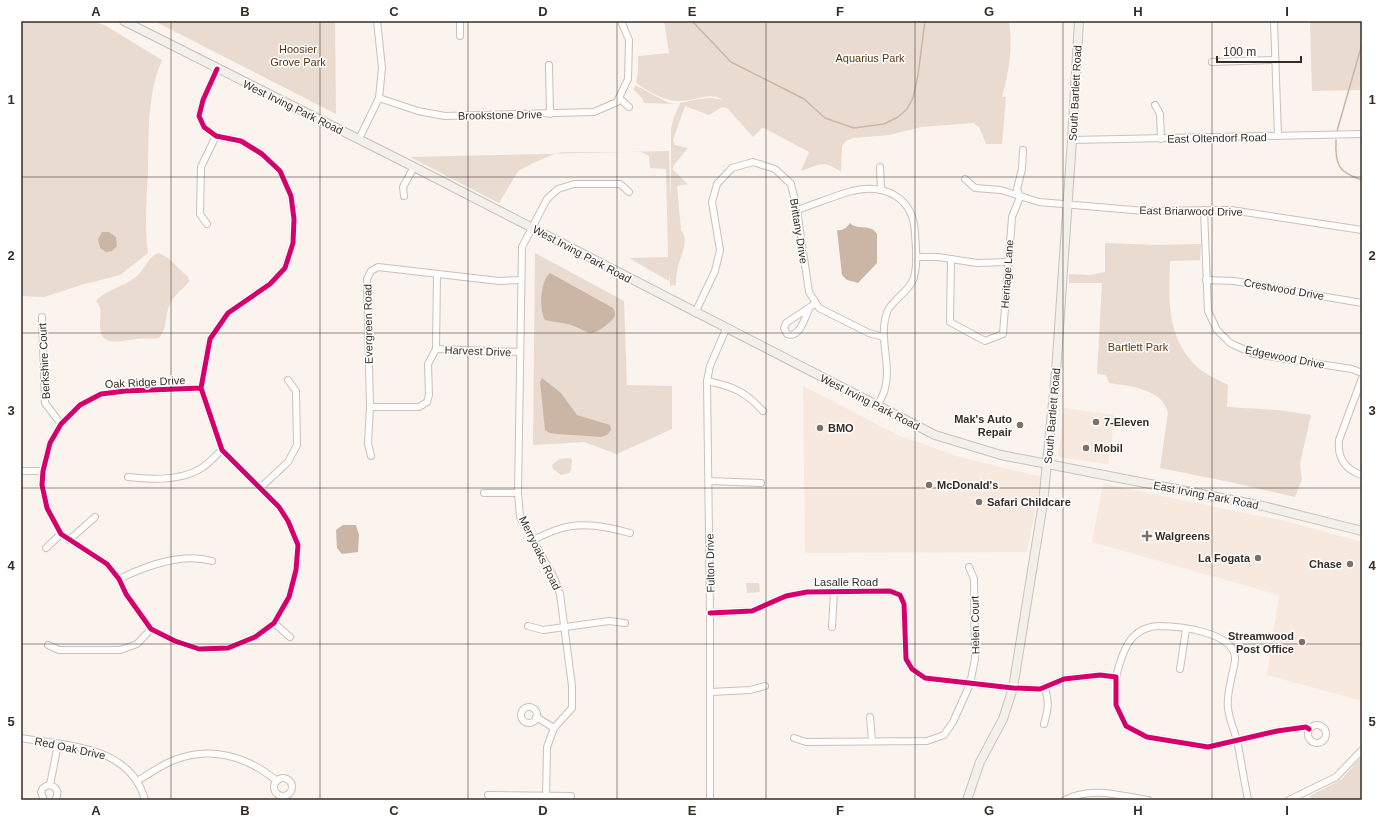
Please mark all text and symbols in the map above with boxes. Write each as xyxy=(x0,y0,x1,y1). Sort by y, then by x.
text: A xyxy=(91,4,101,19)
text: B xyxy=(240,4,250,19)
text: C xyxy=(389,4,399,19)
text: D xyxy=(538,4,548,19)
text: E xyxy=(688,4,697,19)
text: F xyxy=(836,4,844,19)
text: G xyxy=(984,4,994,19)
text: H xyxy=(1133,4,1143,19)
text: I xyxy=(1285,4,1289,19)
scale bar xyxy=(1217,38,1301,64)
park label: Hoosier Grove Park xyxy=(270,43,326,68)
street label: South Bartlett Road xyxy=(1066,45,1084,141)
text: 100 m xyxy=(1223,45,1256,59)
park label: Aquarius Park xyxy=(835,52,905,64)
street label: West Irving Park Road xyxy=(241,78,345,136)
text: 1 xyxy=(7,92,15,107)
text: 1 xyxy=(1368,92,1376,107)
street label: Brookstone Drive xyxy=(458,108,542,122)
street label: East Oltendorf Road xyxy=(1167,131,1267,145)
street label: Brittany Drive xyxy=(788,197,810,265)
street label: East Briarwood Drive xyxy=(1139,204,1243,218)
street label: West Irving Park Road xyxy=(531,223,633,285)
street label: Heritage Lane xyxy=(999,239,1015,309)
text: 2 xyxy=(7,248,15,263)
text: 2 xyxy=(1368,248,1376,263)
street label: Crestwood Drive xyxy=(1243,276,1325,302)
street label: Evergreen Road xyxy=(361,284,375,364)
street label: Berkshire Court xyxy=(36,323,52,399)
park label: Bartlett Park xyxy=(1108,341,1169,353)
street label: Edgewood Drive xyxy=(1244,343,1326,371)
street label: Harvest Drive xyxy=(444,344,512,358)
street label: South Bartlett Road xyxy=(1042,368,1062,464)
street label: West Irving Park Road xyxy=(818,372,922,432)
street label: Oak Ridge Drive xyxy=(104,374,186,390)
text: 3 xyxy=(7,403,15,418)
text: 3 xyxy=(1368,403,1376,418)
place label: Mak's Auto Repair xyxy=(954,413,1013,438)
place label: 7-Eleven xyxy=(1104,416,1150,428)
marker: 7-Eleven xyxy=(1091,417,1101,427)
marker: Mak's Auto Repair xyxy=(1015,420,1025,430)
place label: BMO xyxy=(828,422,854,434)
marker: BMO xyxy=(815,423,825,433)
place label: Mobil xyxy=(1094,442,1123,454)
marker: Mobil xyxy=(1081,443,1091,453)
place label: McDonald's xyxy=(937,479,998,491)
street label: East Irving Park Road xyxy=(1152,479,1260,511)
marker: McDonald's xyxy=(924,480,934,490)
place label: Safari Childcare xyxy=(987,496,1071,508)
marker: Safari Childcare xyxy=(974,497,984,507)
street label: Merryoaks Road xyxy=(517,514,563,592)
place label: Walgreens xyxy=(1155,530,1210,542)
marker: Walgreens xyxy=(1142,531,1152,541)
street label: Fulton Drive xyxy=(703,533,717,593)
place label: La Fogata xyxy=(1198,552,1251,564)
marker: La Fogata xyxy=(1253,553,1263,563)
text: 4 xyxy=(7,558,15,573)
place label: Chase xyxy=(1309,558,1342,570)
text: 4 xyxy=(1368,558,1376,573)
marker: Chase xyxy=(1345,559,1355,569)
street label: Lasalle Road xyxy=(814,576,878,588)
street label: Helen Court xyxy=(968,596,982,654)
place label: Streamwood Post Office xyxy=(1228,630,1294,655)
marker: Streamwood Post Office xyxy=(1297,637,1307,647)
text: 5 xyxy=(7,714,15,729)
text: 5 xyxy=(1368,714,1376,729)
street label: Red Oak Drive xyxy=(33,735,107,761)
text: A xyxy=(91,803,101,818)
text: B xyxy=(240,803,250,818)
text: C xyxy=(389,803,399,818)
text: D xyxy=(538,803,548,818)
text: E xyxy=(688,803,697,818)
text: F xyxy=(836,803,844,818)
text: G xyxy=(984,803,994,818)
text: H xyxy=(1133,803,1143,818)
text: I xyxy=(1285,803,1289,818)

